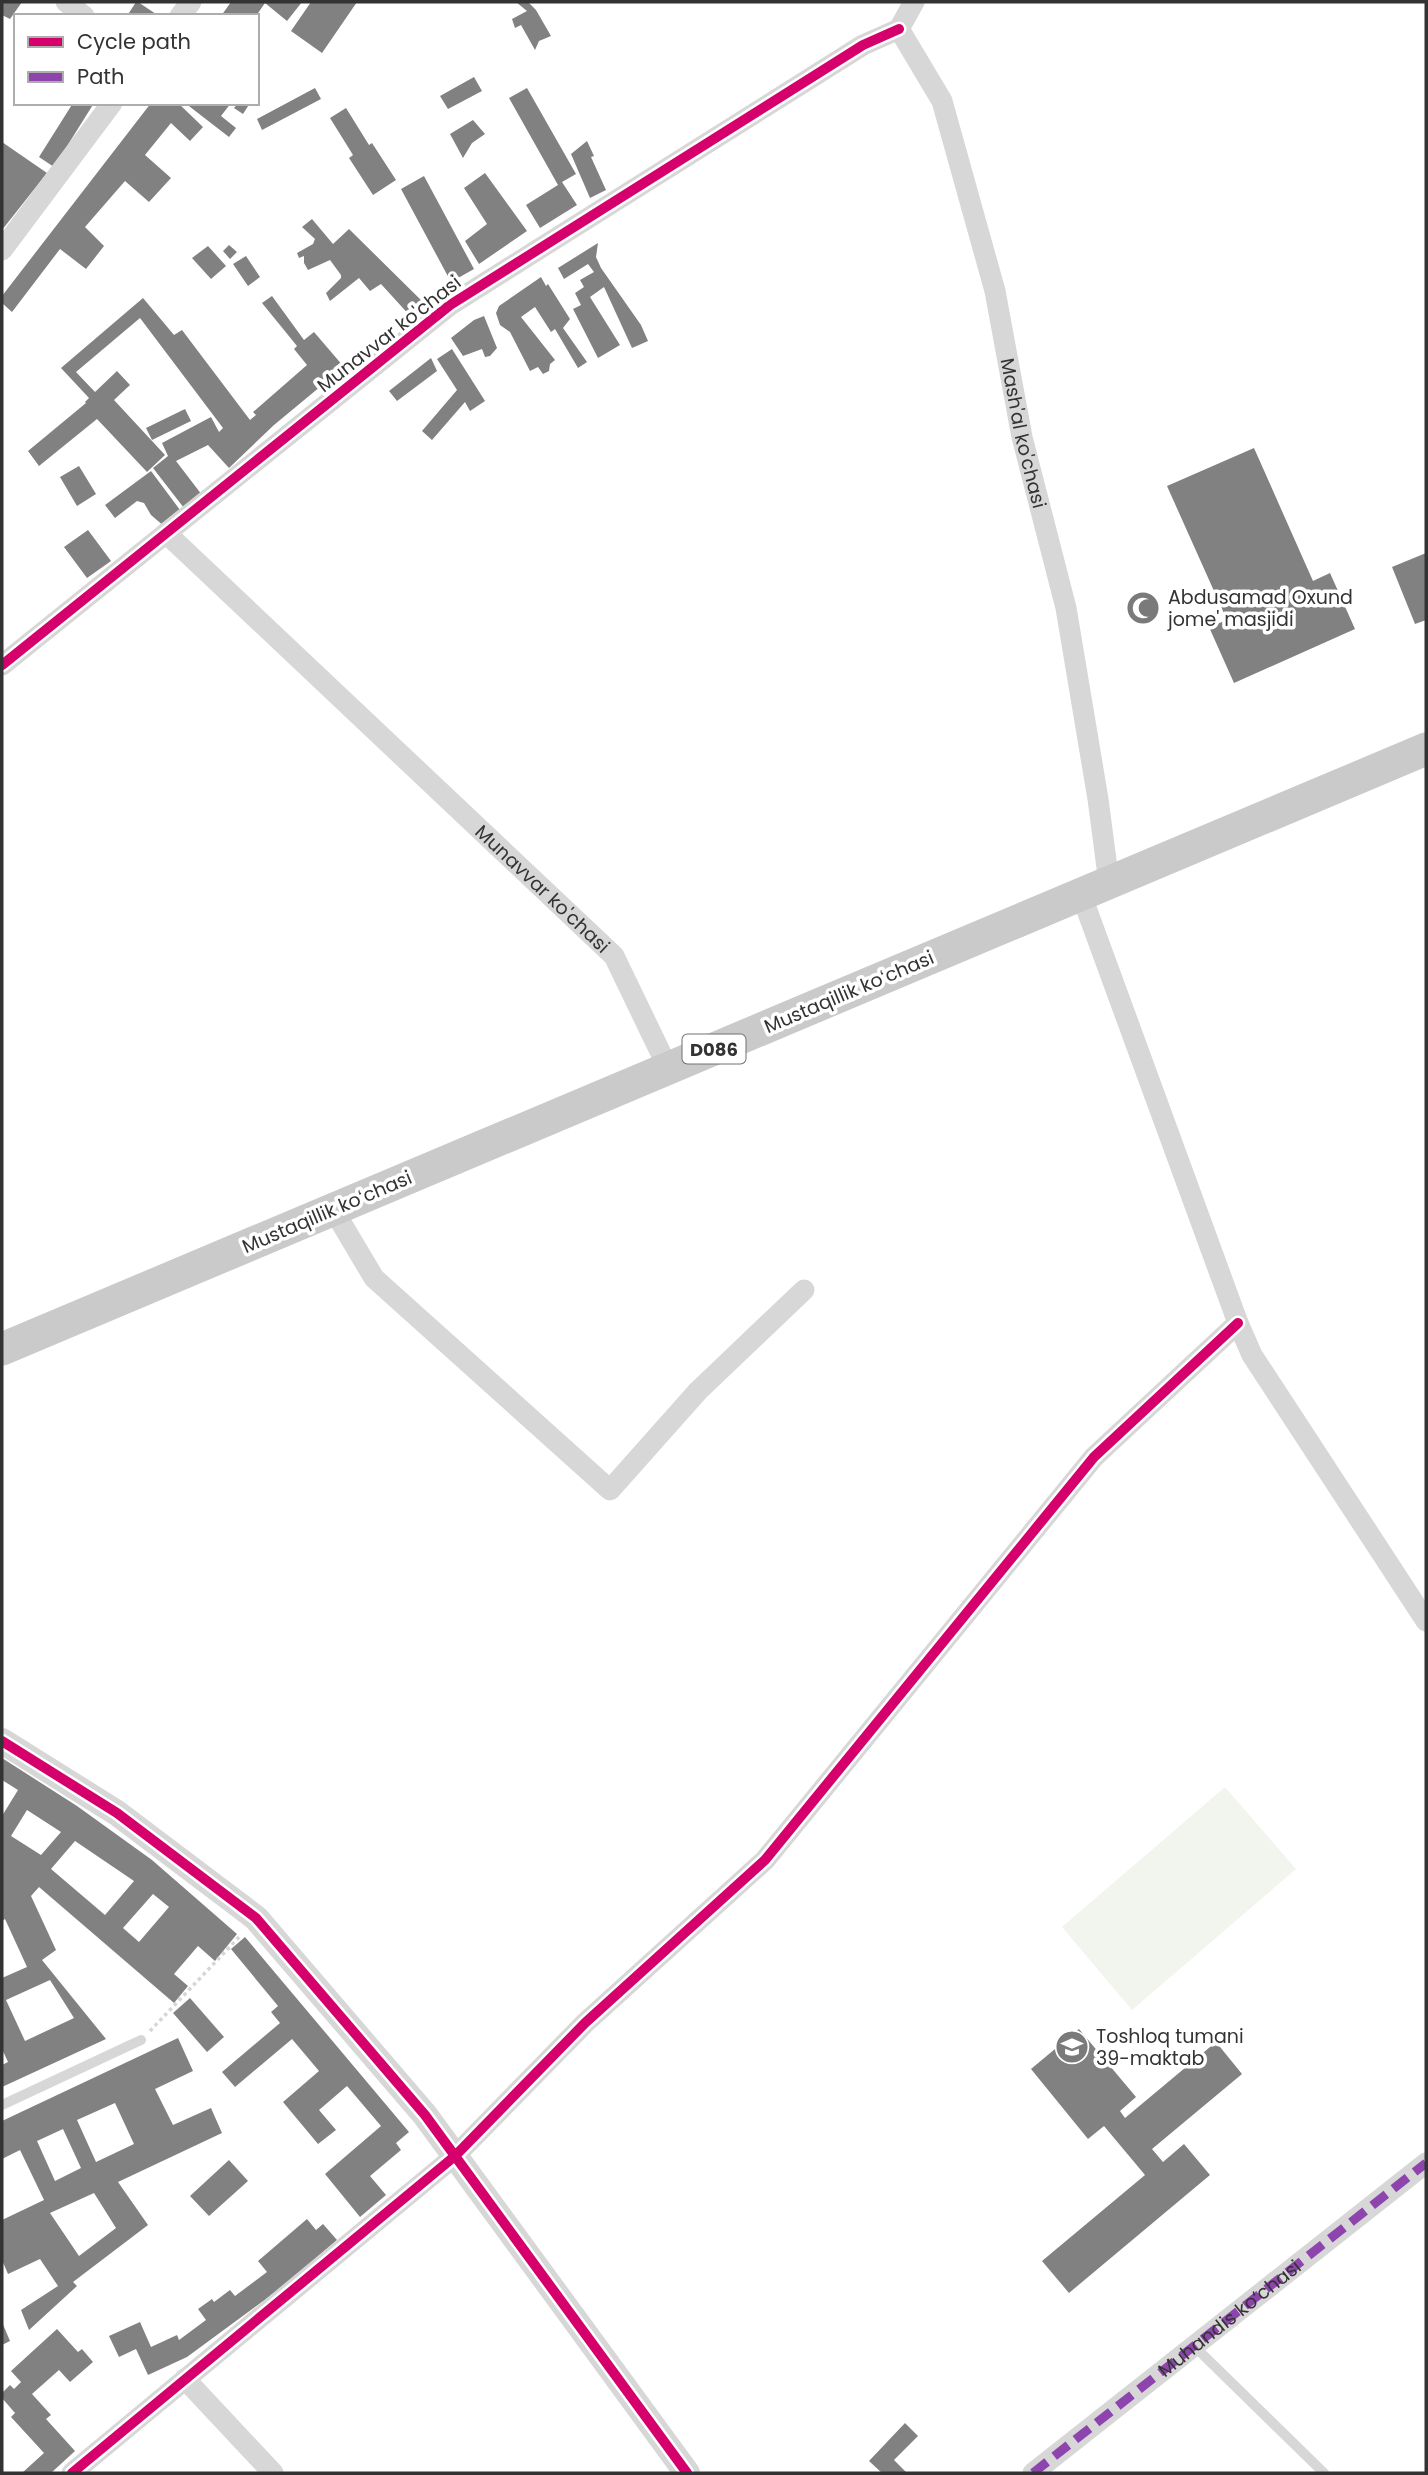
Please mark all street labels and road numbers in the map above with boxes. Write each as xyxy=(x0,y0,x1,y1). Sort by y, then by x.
street label: Munavvar ko'chasi xyxy=(311,269,467,399)
street label: Mash'al ko'chasi xyxy=(994,356,1053,511)
street label: Munavvar ko'chasi xyxy=(469,818,616,959)
street label: Mustaqillik koʻchasi xyxy=(760,944,938,1040)
road number: D086 xyxy=(682,1034,746,1064)
street label: Mustaqillik koʻchasi xyxy=(238,1164,416,1260)
street label: Muhandis ko‘chasi xyxy=(1152,2253,1307,2383)

